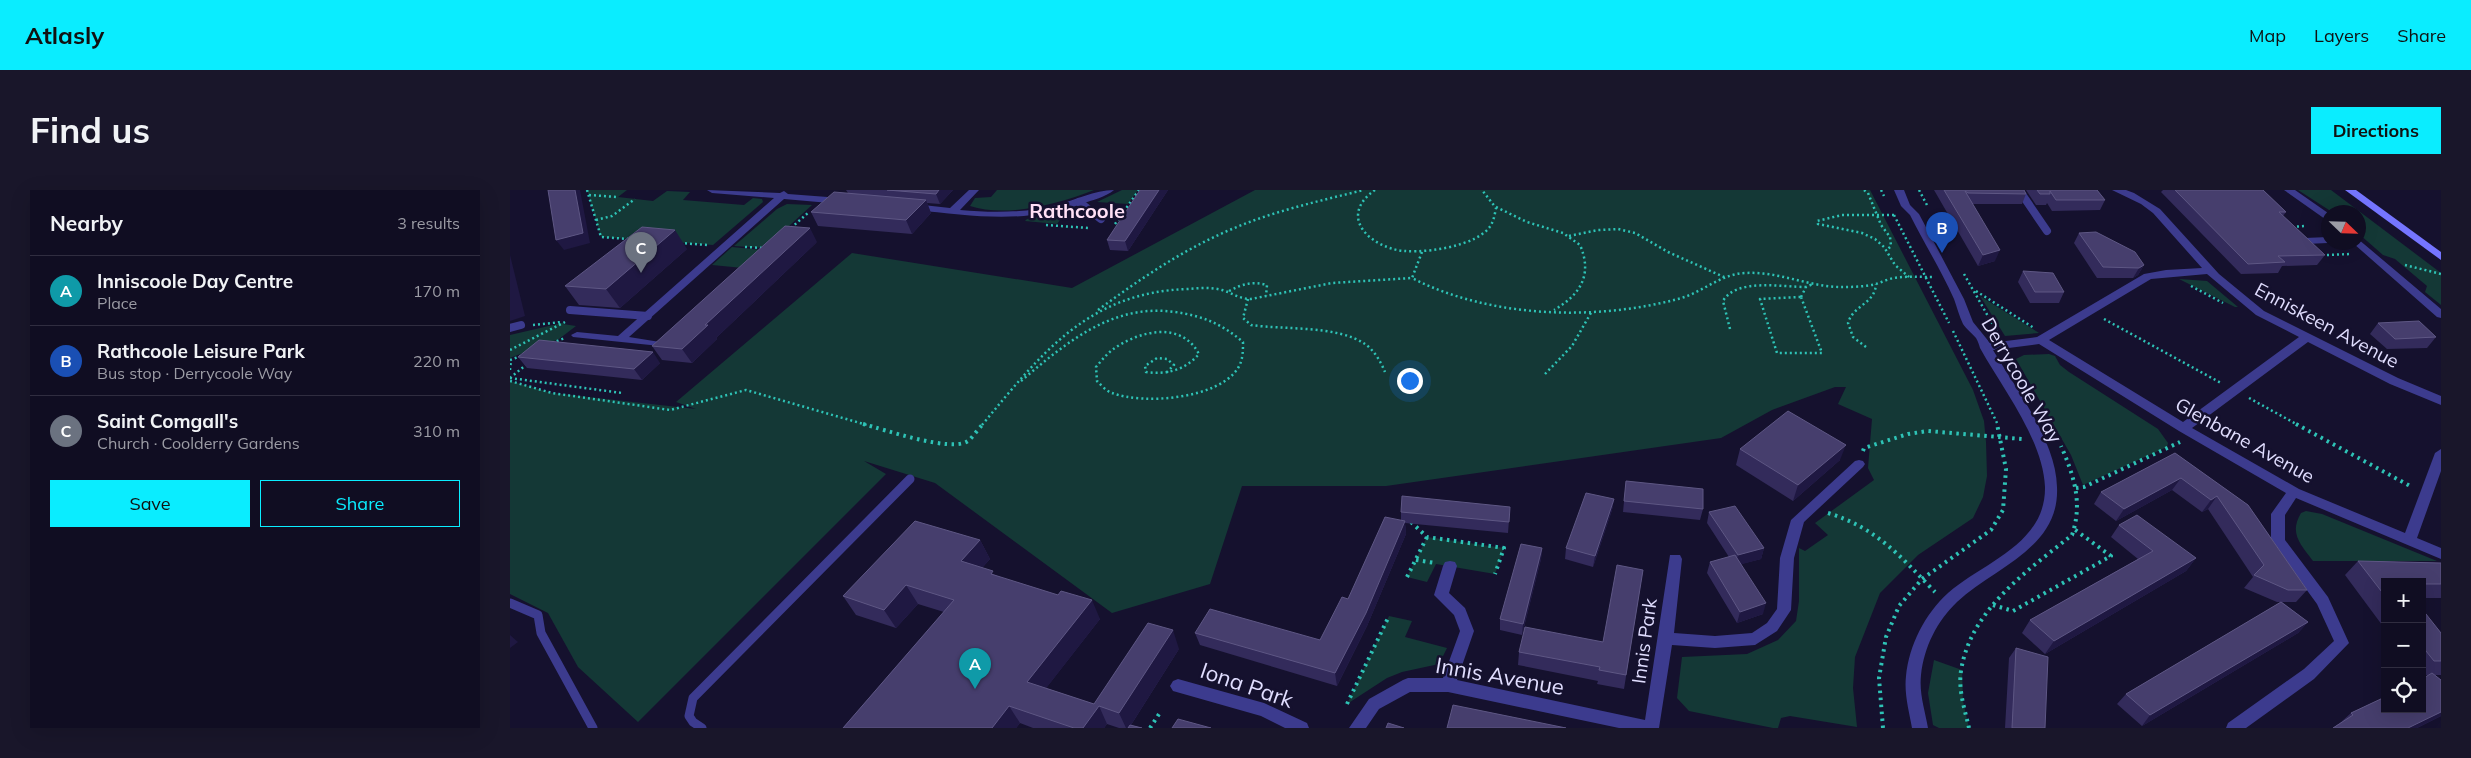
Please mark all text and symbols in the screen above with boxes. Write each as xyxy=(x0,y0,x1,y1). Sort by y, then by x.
text: Atlasly xyxy=(25,20,104,50)
text: Map xyxy=(2249,24,2286,47)
text: Layers xyxy=(2314,24,2369,47)
text: Share xyxy=(2397,24,2446,47)
button: Directions xyxy=(2311,107,2441,154)
text: Find us xyxy=(30,108,150,152)
district label: Rathcoole xyxy=(1029,198,1125,223)
north arrow xyxy=(2321,205,2366,250)
text: Nearby xyxy=(50,210,123,236)
pin: B xyxy=(1926,212,1958,253)
text: 3 results xyxy=(397,213,460,233)
pin: C xyxy=(625,232,657,273)
text: Inniscoole Day Centre xyxy=(97,269,293,293)
street label: Enniskeen Avenue xyxy=(2251,277,2403,373)
text: A xyxy=(60,281,72,301)
text: 170 m xyxy=(413,281,460,301)
text: Place xyxy=(97,293,137,313)
street label: Derrycoole Way xyxy=(1976,313,2068,447)
text: Rathcoole Leisure Park xyxy=(97,339,305,363)
text: B xyxy=(60,351,72,371)
text: 220 m xyxy=(413,351,460,371)
text: Bus stop · Derrycoole Way xyxy=(97,363,292,383)
your location xyxy=(1397,368,1423,394)
street label: Glenbane Avenue xyxy=(2171,392,2319,488)
text: Saint Comgall's xyxy=(97,409,238,433)
text: C xyxy=(61,421,71,441)
text: 310 m xyxy=(413,421,460,441)
text: Church · Coolderry Gardens xyxy=(97,433,300,453)
button: Save xyxy=(50,480,250,527)
button: Share xyxy=(260,480,460,527)
map controls xyxy=(2381,578,2426,713)
button: + xyxy=(2381,578,2426,623)
street label: Innis Park xyxy=(1626,596,1662,685)
button: − xyxy=(2381,623,2426,668)
pin: A xyxy=(959,648,991,689)
street label: Innis Avenue xyxy=(1434,651,1566,701)
street label: Iona Park xyxy=(1197,656,1298,714)
button: locate xyxy=(2381,668,2426,713)

